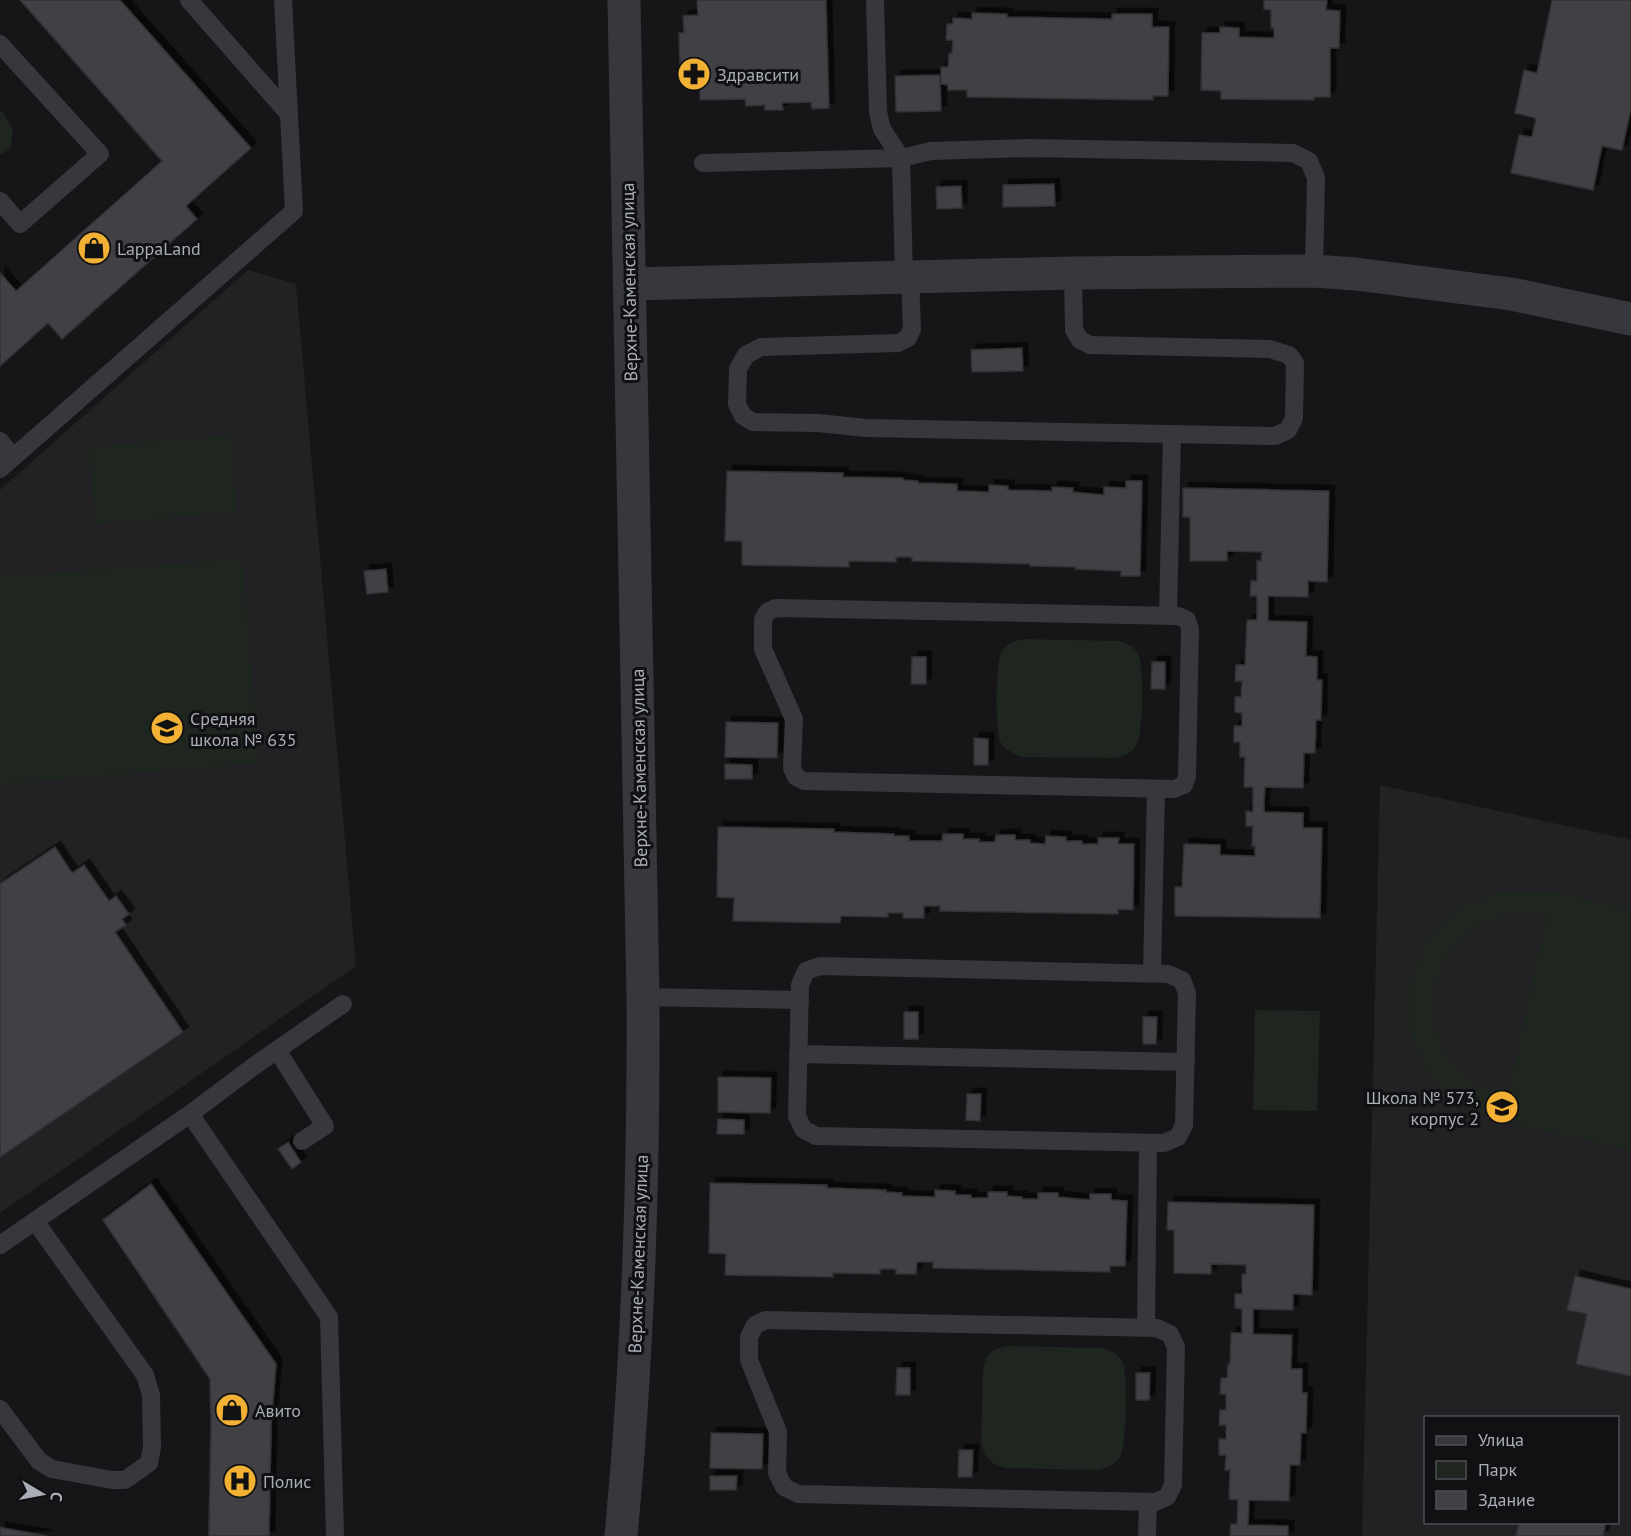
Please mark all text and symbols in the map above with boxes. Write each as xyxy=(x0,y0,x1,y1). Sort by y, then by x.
pharmacy icon: Здравсити xyxy=(676,56,712,92)
place label: Здравсити xyxy=(717,63,799,86)
street label: Верхне-Каменская улица xyxy=(616,182,642,382)
shop icon: LappaLand xyxy=(76,230,112,266)
place label: LappaLand xyxy=(117,237,201,260)
street label: Верхне-Каменская улица xyxy=(626,668,652,868)
place label: Средняя школа № 635 xyxy=(190,707,297,751)
school or university icon: Средняя школа № 635 xyxy=(149,710,185,746)
place label: Школа № 573, корпус 2 xyxy=(1366,1086,1479,1130)
school or university icon: Школа № 573, корпус 2 xyxy=(1484,1089,1520,1125)
street label: Верхне-Каменская улица xyxy=(623,1154,653,1354)
shop icon: Авито xyxy=(214,1392,250,1428)
place label: Авито xyxy=(255,1399,301,1422)
legend xyxy=(1424,1416,1619,1524)
text: Улица xyxy=(1478,1428,1524,1451)
text: Парк xyxy=(1478,1458,1518,1481)
hospital icon: Полис xyxy=(222,1463,258,1499)
north arrow xyxy=(12,1464,72,1524)
place label: Полис xyxy=(263,1470,311,1493)
text: Здание xyxy=(1478,1488,1535,1511)
text: С xyxy=(46,1490,67,1503)

